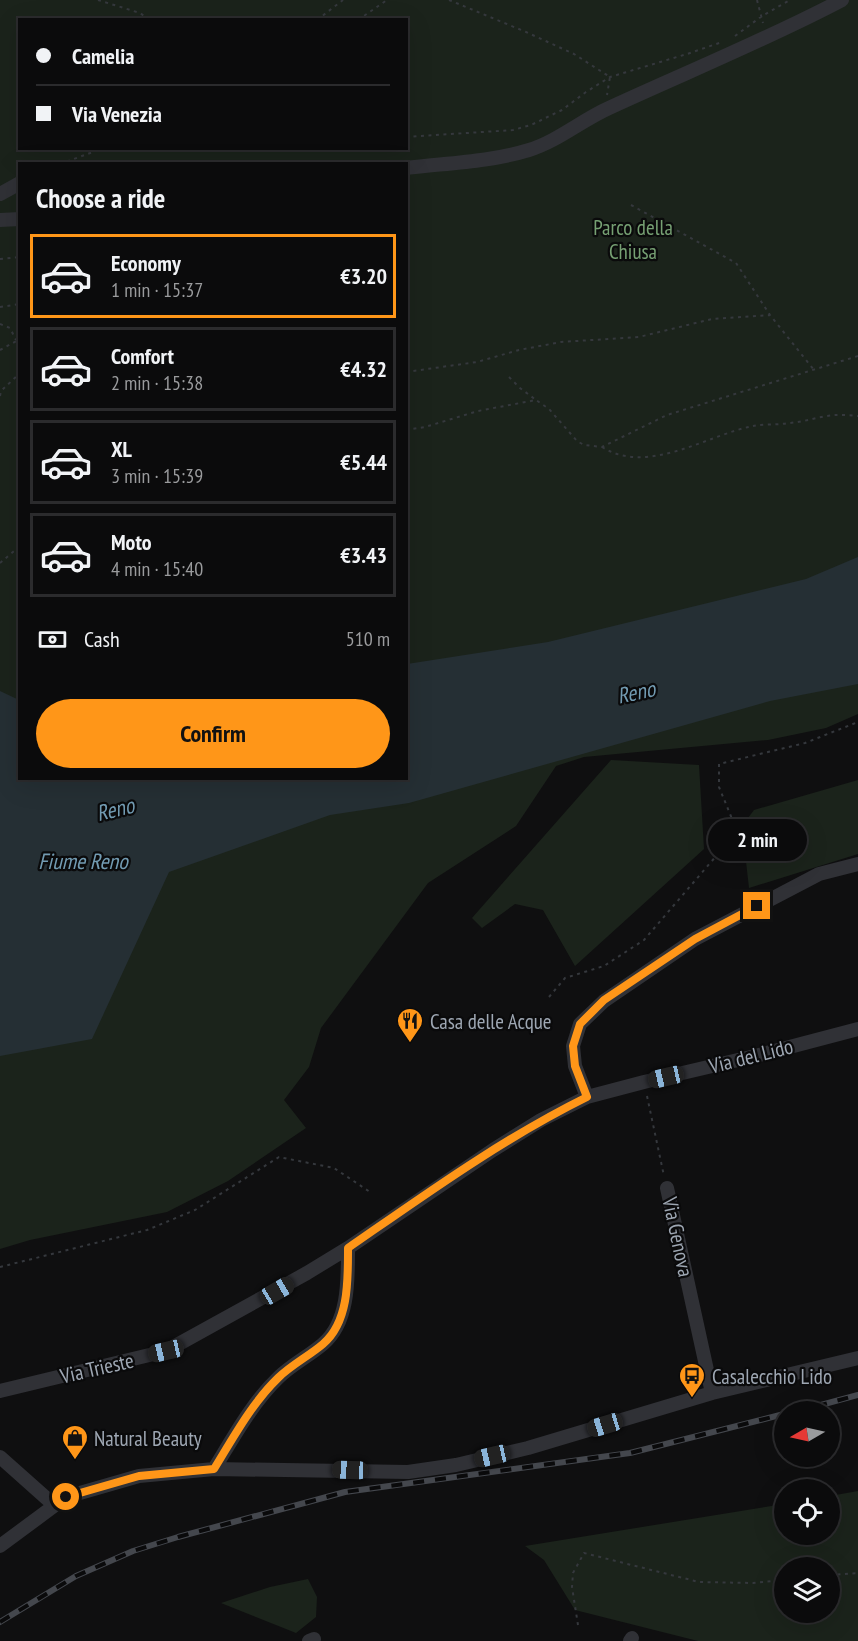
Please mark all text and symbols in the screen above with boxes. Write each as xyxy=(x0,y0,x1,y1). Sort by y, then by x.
text: Camelia xyxy=(72,42,134,70)
text: Via Venezia xyxy=(72,100,162,128)
text: Choose a ride xyxy=(36,181,165,215)
park label: Parco della Chiusa xyxy=(593,214,673,265)
icon: car xyxy=(39,249,93,303)
text: Economy xyxy=(111,249,181,277)
text: €3.20 xyxy=(340,262,387,290)
text: 1 min · 15:37 xyxy=(111,277,203,303)
icon: car xyxy=(39,342,93,396)
text: Comfort xyxy=(111,342,174,370)
text: €4.32 xyxy=(340,355,387,383)
text: 2 min · 15:38 xyxy=(111,370,203,396)
icon: car xyxy=(39,435,93,489)
text: XL xyxy=(111,435,132,463)
text: €5.44 xyxy=(340,448,387,476)
text: 3 min · 15:39 xyxy=(111,463,203,489)
icon: car xyxy=(39,528,93,582)
text: Moto xyxy=(111,528,152,556)
text: €3.43 xyxy=(340,541,387,569)
text: 4 min · 15:40 xyxy=(111,556,203,582)
icon: cash xyxy=(36,623,69,656)
text: Cash xyxy=(84,625,120,653)
text: 510 m xyxy=(346,626,390,652)
water label: Reno xyxy=(615,674,659,710)
button: Confirm xyxy=(36,699,390,768)
water label: Reno xyxy=(93,790,138,827)
callout: 2 min xyxy=(708,819,807,861)
text: 2 min xyxy=(737,827,778,853)
water label: Fiume Reno xyxy=(38,847,129,875)
route end xyxy=(743,892,770,919)
restaurant icon: Casa delle Acque xyxy=(395,1006,425,1044)
place label: Casa delle Acque xyxy=(430,1008,552,1035)
street label: Via del Lido xyxy=(705,1033,796,1080)
car xyxy=(646,1064,686,1090)
street label: Via Genova xyxy=(656,1194,700,1279)
car xyxy=(257,1274,297,1308)
car xyxy=(146,1338,186,1364)
street label: Via Trieste xyxy=(57,1346,136,1390)
bus stop icon: Casalecchio Lido xyxy=(677,1361,707,1399)
place label: Casalecchio Lido xyxy=(712,1363,832,1390)
north arrow xyxy=(774,1401,840,1467)
map controls xyxy=(774,1401,840,1623)
car xyxy=(585,1411,625,1439)
shop icon: Natural Beauty xyxy=(60,1423,90,1461)
place label: Natural Beauty xyxy=(94,1425,202,1452)
car xyxy=(472,1443,512,1469)
car xyxy=(332,1460,368,1480)
button: locate xyxy=(774,1479,840,1545)
route start xyxy=(52,1483,79,1510)
button: layers xyxy=(774,1557,840,1623)

